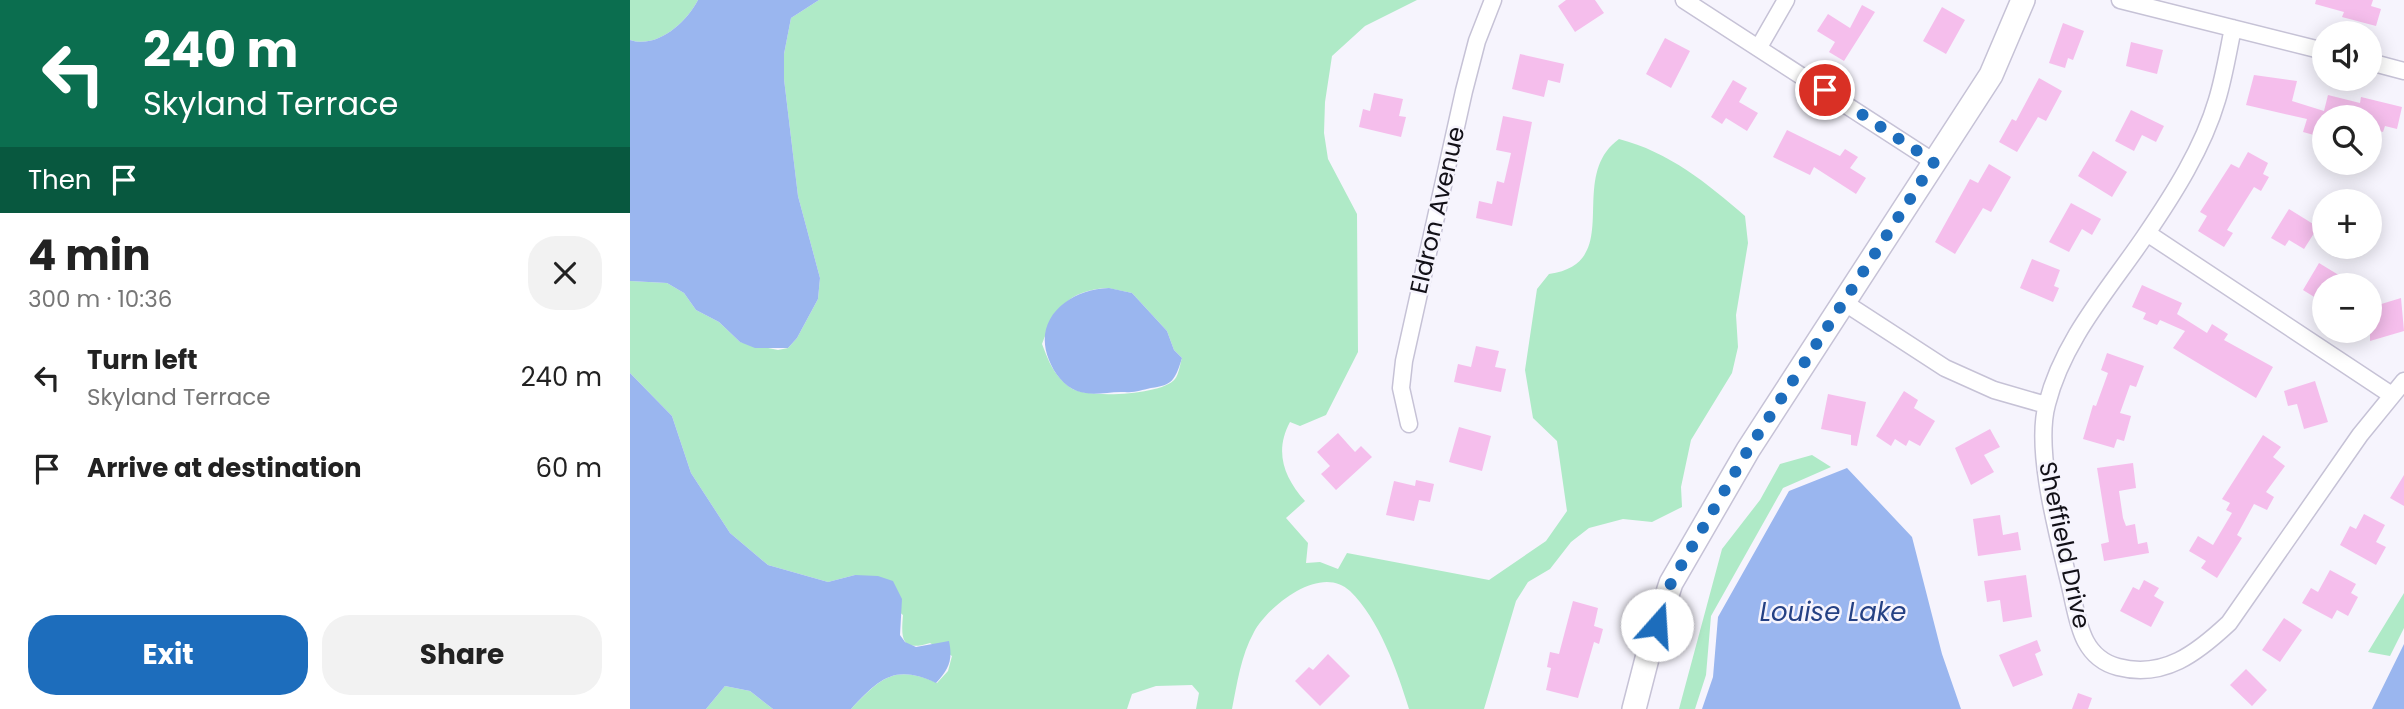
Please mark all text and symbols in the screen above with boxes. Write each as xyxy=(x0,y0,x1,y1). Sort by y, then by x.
text: 240 m xyxy=(143,16,298,84)
map controls xyxy=(2312,21,2382,343)
button: sound xyxy=(2312,21,2382,91)
icon: left xyxy=(28,28,119,119)
pin xyxy=(1795,60,1855,120)
icon: arrive xyxy=(1806,71,1844,109)
text: Skyland Terrace xyxy=(143,81,398,126)
button: search xyxy=(2312,105,2382,175)
street label: Eldron Avenue xyxy=(1402,123,1472,297)
icon: arrive xyxy=(105,161,143,199)
text: Then xyxy=(28,162,91,198)
button: + xyxy=(2312,189,2382,259)
text: 4 min xyxy=(28,226,151,285)
button: close xyxy=(528,236,602,310)
button: − xyxy=(2312,273,2382,343)
text: 300 m · 10:36 xyxy=(28,283,172,315)
text: Turn left xyxy=(87,342,198,378)
icon: left xyxy=(28,359,66,397)
text: 240 m xyxy=(521,359,602,395)
text: Skyland Terrace xyxy=(87,381,271,413)
icon: arrive xyxy=(28,450,66,488)
text: Arrive at destination xyxy=(87,450,362,486)
text: 60 m xyxy=(535,450,602,486)
street label: Sheffield Drive xyxy=(2031,459,2099,631)
position arrow xyxy=(1620,588,1694,662)
water label: Louise Lake xyxy=(1760,594,1906,630)
button: Exit xyxy=(28,615,308,695)
button: Share xyxy=(322,615,602,695)

